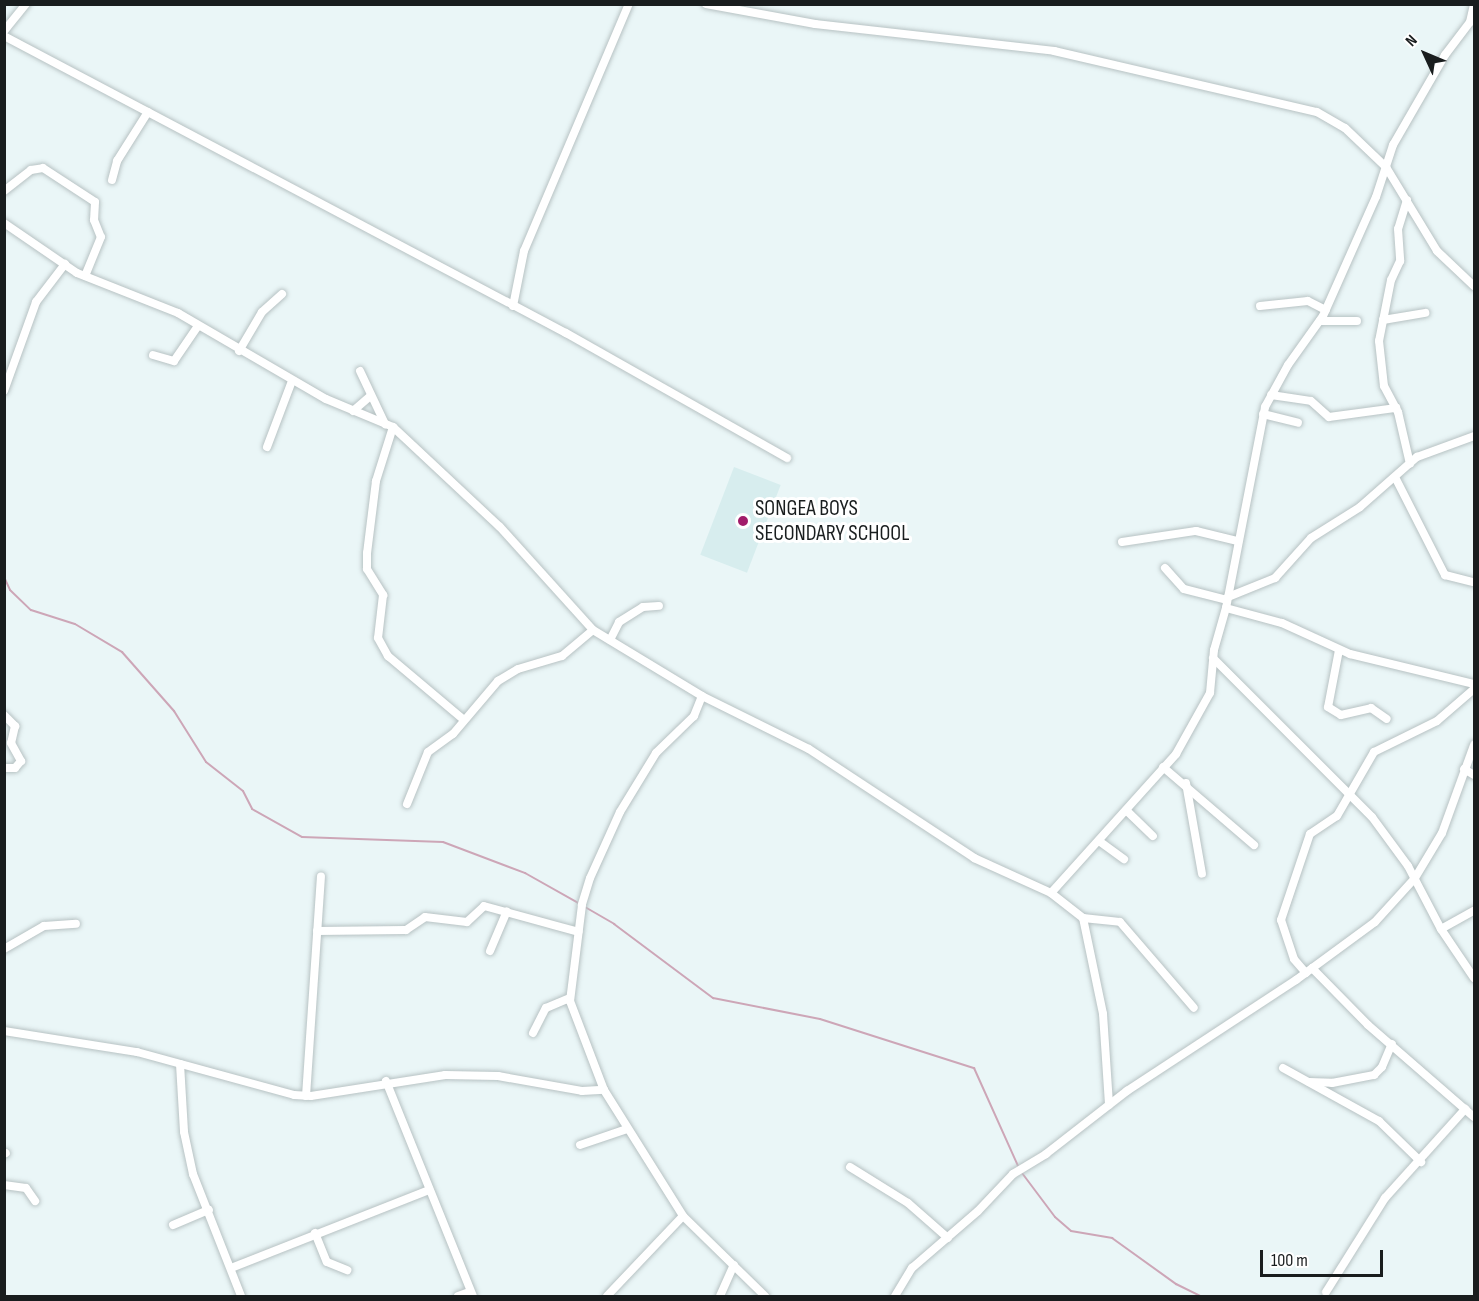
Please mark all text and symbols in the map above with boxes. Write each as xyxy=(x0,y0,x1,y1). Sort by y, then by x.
north arrow xyxy=(1395,24,1455,84)
text: N xyxy=(1402,31,1421,51)
place label: SONGEA BOYS SECONDARY SCHOOL xyxy=(755,495,909,546)
marker: SONGEA BOYS SECONDARY SCHOOL xyxy=(736,514,750,528)
scale bar xyxy=(1263,1238,1386,1276)
text: 100 m xyxy=(1271,1250,1308,1271)

